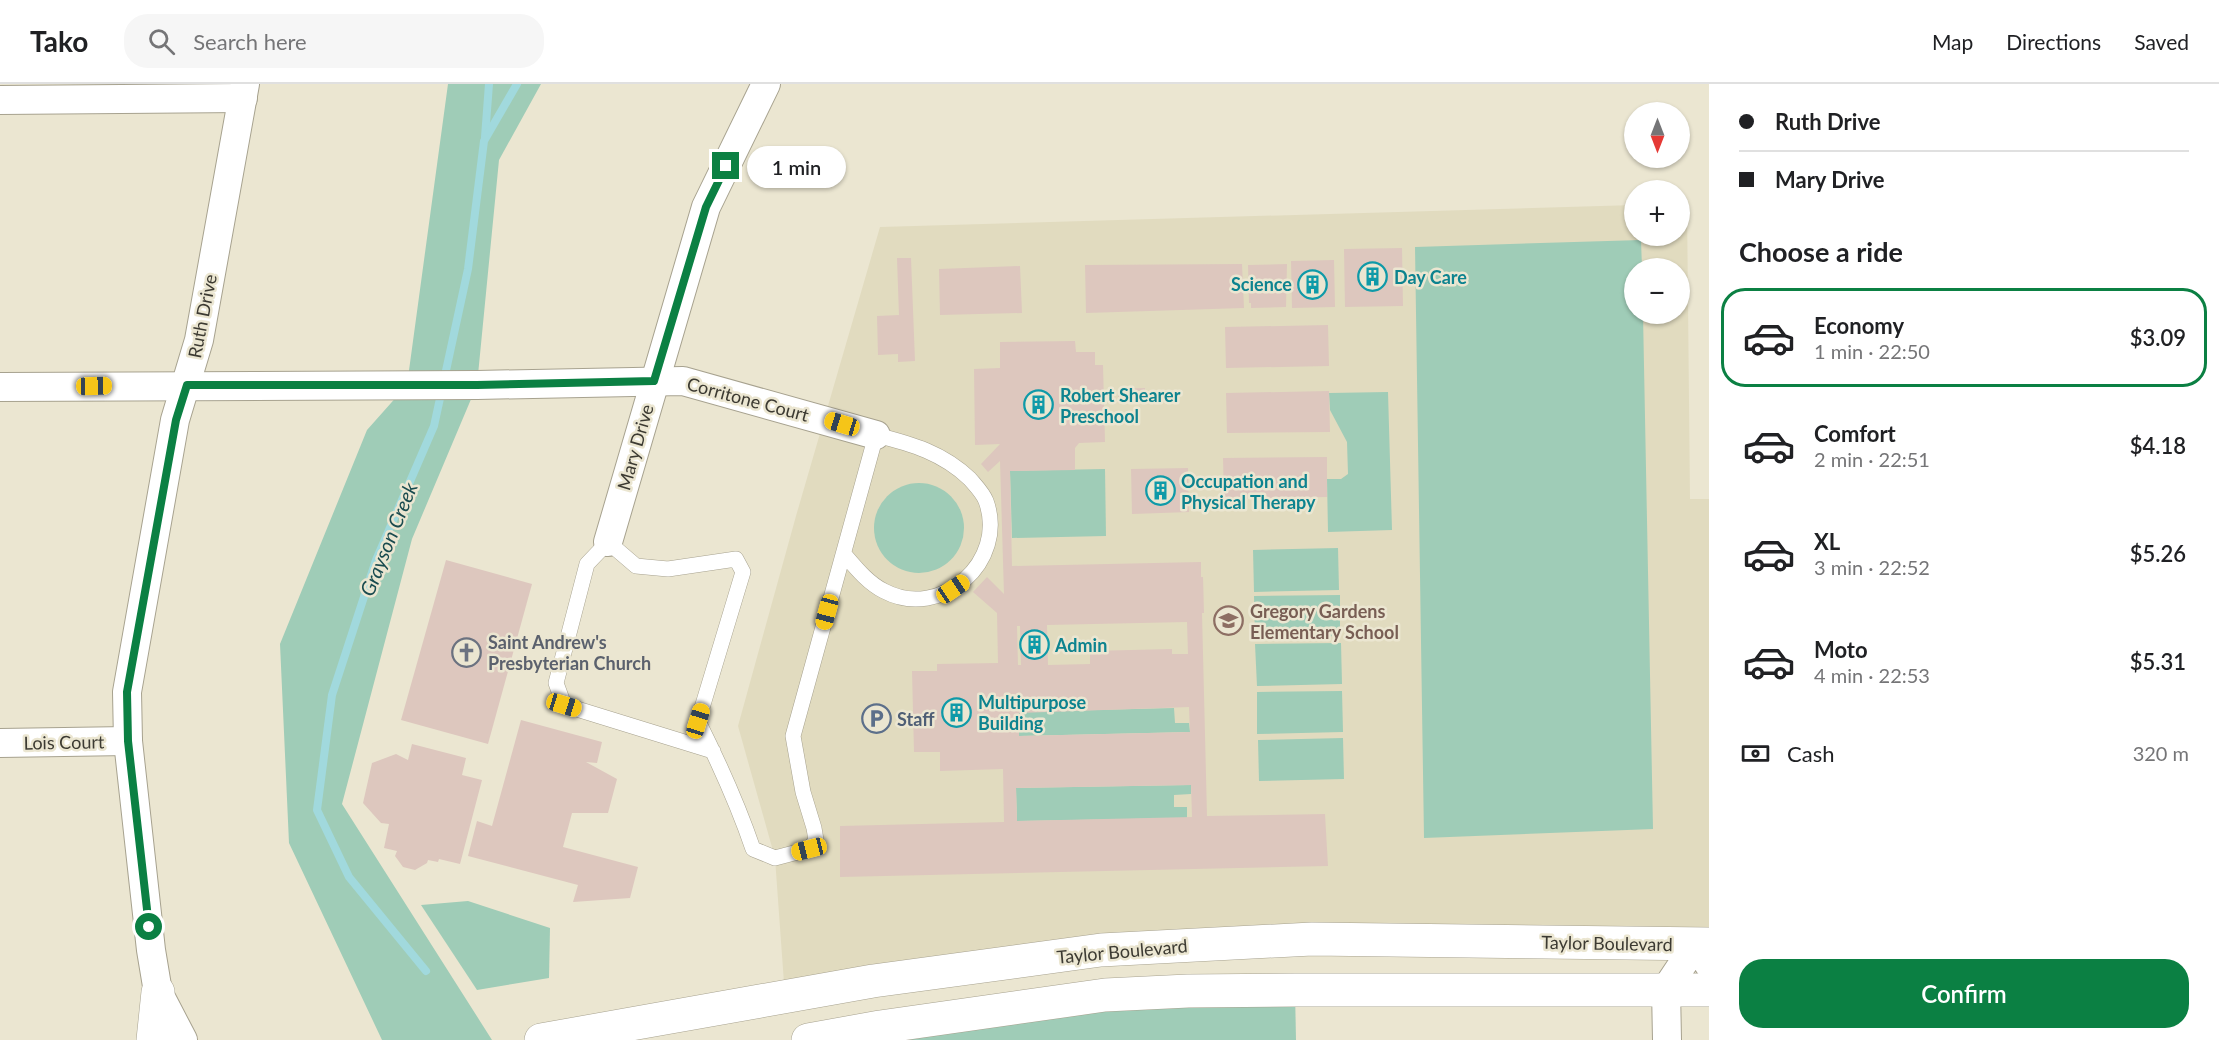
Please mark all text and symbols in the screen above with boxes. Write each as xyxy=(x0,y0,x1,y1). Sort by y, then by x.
search box xyxy=(124,14,544,68)
text: Tako xyxy=(30,24,88,58)
icon: search xyxy=(145,25,178,58)
text: Search here xyxy=(193,28,307,55)
text: Map xyxy=(1932,29,1973,54)
text: Directions xyxy=(2006,29,2101,54)
text: Saved xyxy=(2134,29,2189,54)
north arrow xyxy=(1624,102,1690,168)
map controls xyxy=(1624,102,1690,324)
text: Ruth Drive xyxy=(1775,108,1880,135)
callout: 1 min xyxy=(747,145,846,187)
route end xyxy=(712,152,739,179)
text: 1 min xyxy=(772,155,821,179)
text: Mary Drive xyxy=(1775,166,1885,193)
button: + xyxy=(1624,180,1690,246)
text: Choose a ride xyxy=(1739,235,1903,268)
button: − xyxy=(1624,258,1690,324)
building icon: Day Care xyxy=(1357,261,1389,293)
place label: Day Care xyxy=(1394,266,1467,288)
building icon: Science xyxy=(1297,268,1329,300)
street label: Ruth Drive xyxy=(183,272,221,360)
place label: Science xyxy=(1231,273,1292,295)
icon: car xyxy=(1742,311,1796,365)
text: Economy xyxy=(1814,312,1904,339)
text: $3.09 xyxy=(2130,324,2186,351)
text: 1 min · 22:50 xyxy=(1814,339,1930,363)
street label: Corritone Court xyxy=(685,372,812,426)
car xyxy=(76,377,112,395)
place label: Robert Shearer Preschool xyxy=(1060,384,1181,427)
building icon: Robert Shearer Preschool xyxy=(1023,389,1055,421)
street label: Mary Drive xyxy=(612,402,658,492)
car xyxy=(822,410,862,438)
icon: car xyxy=(1742,419,1796,473)
text: Comfort xyxy=(1814,420,1896,447)
text: $4.18 xyxy=(2130,432,2186,459)
text: 2 min · 22:51 xyxy=(1814,447,1930,471)
place label: Occupation and Physical Therapy xyxy=(1181,470,1316,513)
building icon: Occupation and Physical Therapy xyxy=(1144,475,1176,507)
water label: Grayson Creek xyxy=(354,478,422,599)
icon: car xyxy=(1742,527,1796,581)
text: XL xyxy=(1814,528,1840,555)
text: $5.26 xyxy=(2130,540,2186,567)
text: 3 min · 22:52 xyxy=(1814,555,1930,579)
car xyxy=(933,571,973,607)
car xyxy=(814,592,840,632)
place label: Gregory Gardens Elementary School xyxy=(1250,600,1399,643)
school or university icon: Gregory Gardens Elementary School xyxy=(1213,605,1245,637)
building icon: Admin xyxy=(1018,629,1050,661)
place label: Saint Andrew's Presbyterian Church xyxy=(488,631,651,674)
place label: Admin xyxy=(1054,634,1107,656)
icon: car xyxy=(1742,635,1796,689)
church icon: Saint Andrew's Presbyterian Church xyxy=(451,636,483,668)
text: Moto xyxy=(1814,636,1868,663)
text: $5.31 xyxy=(2130,648,2186,675)
text: 4 min · 22:53 xyxy=(1814,663,1930,687)
car xyxy=(544,691,584,719)
place label: Multipurpose Building xyxy=(978,691,1087,734)
building icon: Multipurpose Building xyxy=(941,696,973,728)
car xyxy=(684,701,712,741)
parking icon: Staff xyxy=(860,703,892,735)
place label: Staff xyxy=(897,708,935,730)
street label: Lois Court xyxy=(24,730,105,754)
icon: cash xyxy=(1739,737,1772,770)
text: Cash xyxy=(1787,740,1834,767)
text: 320 m xyxy=(2133,741,2189,765)
car xyxy=(789,836,829,862)
route start xyxy=(135,913,162,940)
street label: Taylor Boulevard xyxy=(1541,931,1673,955)
street label: Taylor Boulevard xyxy=(1056,934,1188,968)
button: Confirm xyxy=(1739,959,2189,1028)

